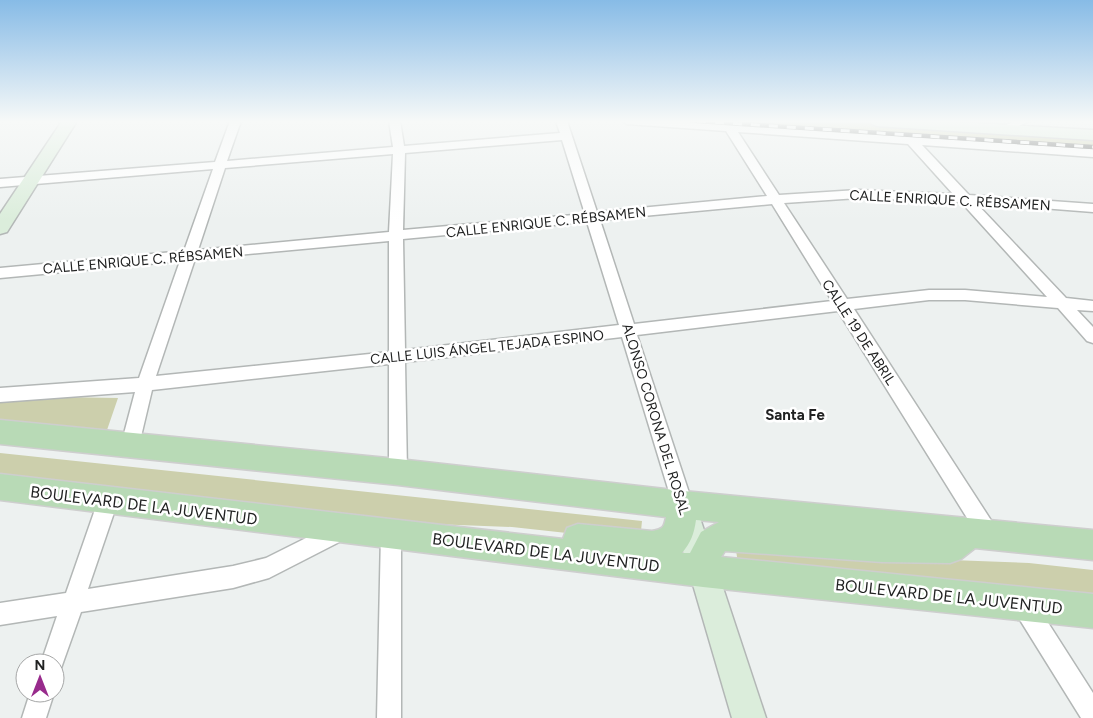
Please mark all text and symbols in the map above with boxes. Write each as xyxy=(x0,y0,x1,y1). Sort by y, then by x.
street label: CALLE ENRIQUE C. RÉBSAMEN xyxy=(849,187,1051,214)
street label: CALLE ENRIQUE C. RÉBSAMEN xyxy=(445,204,647,241)
street label: CALLE ENRIQUE C. RÉBSAMEN xyxy=(42,243,244,278)
street label: CALLE 19 DE ABRIL xyxy=(818,276,899,389)
street label: ALONSO CORONA DEL ROSAL xyxy=(618,321,693,518)
street label: CALLE LUIS ÁNGEL TEJADA ESPINO xyxy=(369,327,605,368)
district label: Santa Fe xyxy=(765,406,825,424)
street label: BOULEVARD DE LA JUVENTUD xyxy=(29,482,259,529)
street label: BOULEVARD DE LA JUVENTUD xyxy=(431,529,661,576)
street label: BOULEVARD DE LA JUVENTUD xyxy=(834,575,1064,618)
north arrow xyxy=(15,653,65,703)
text: N xyxy=(35,657,45,674)

